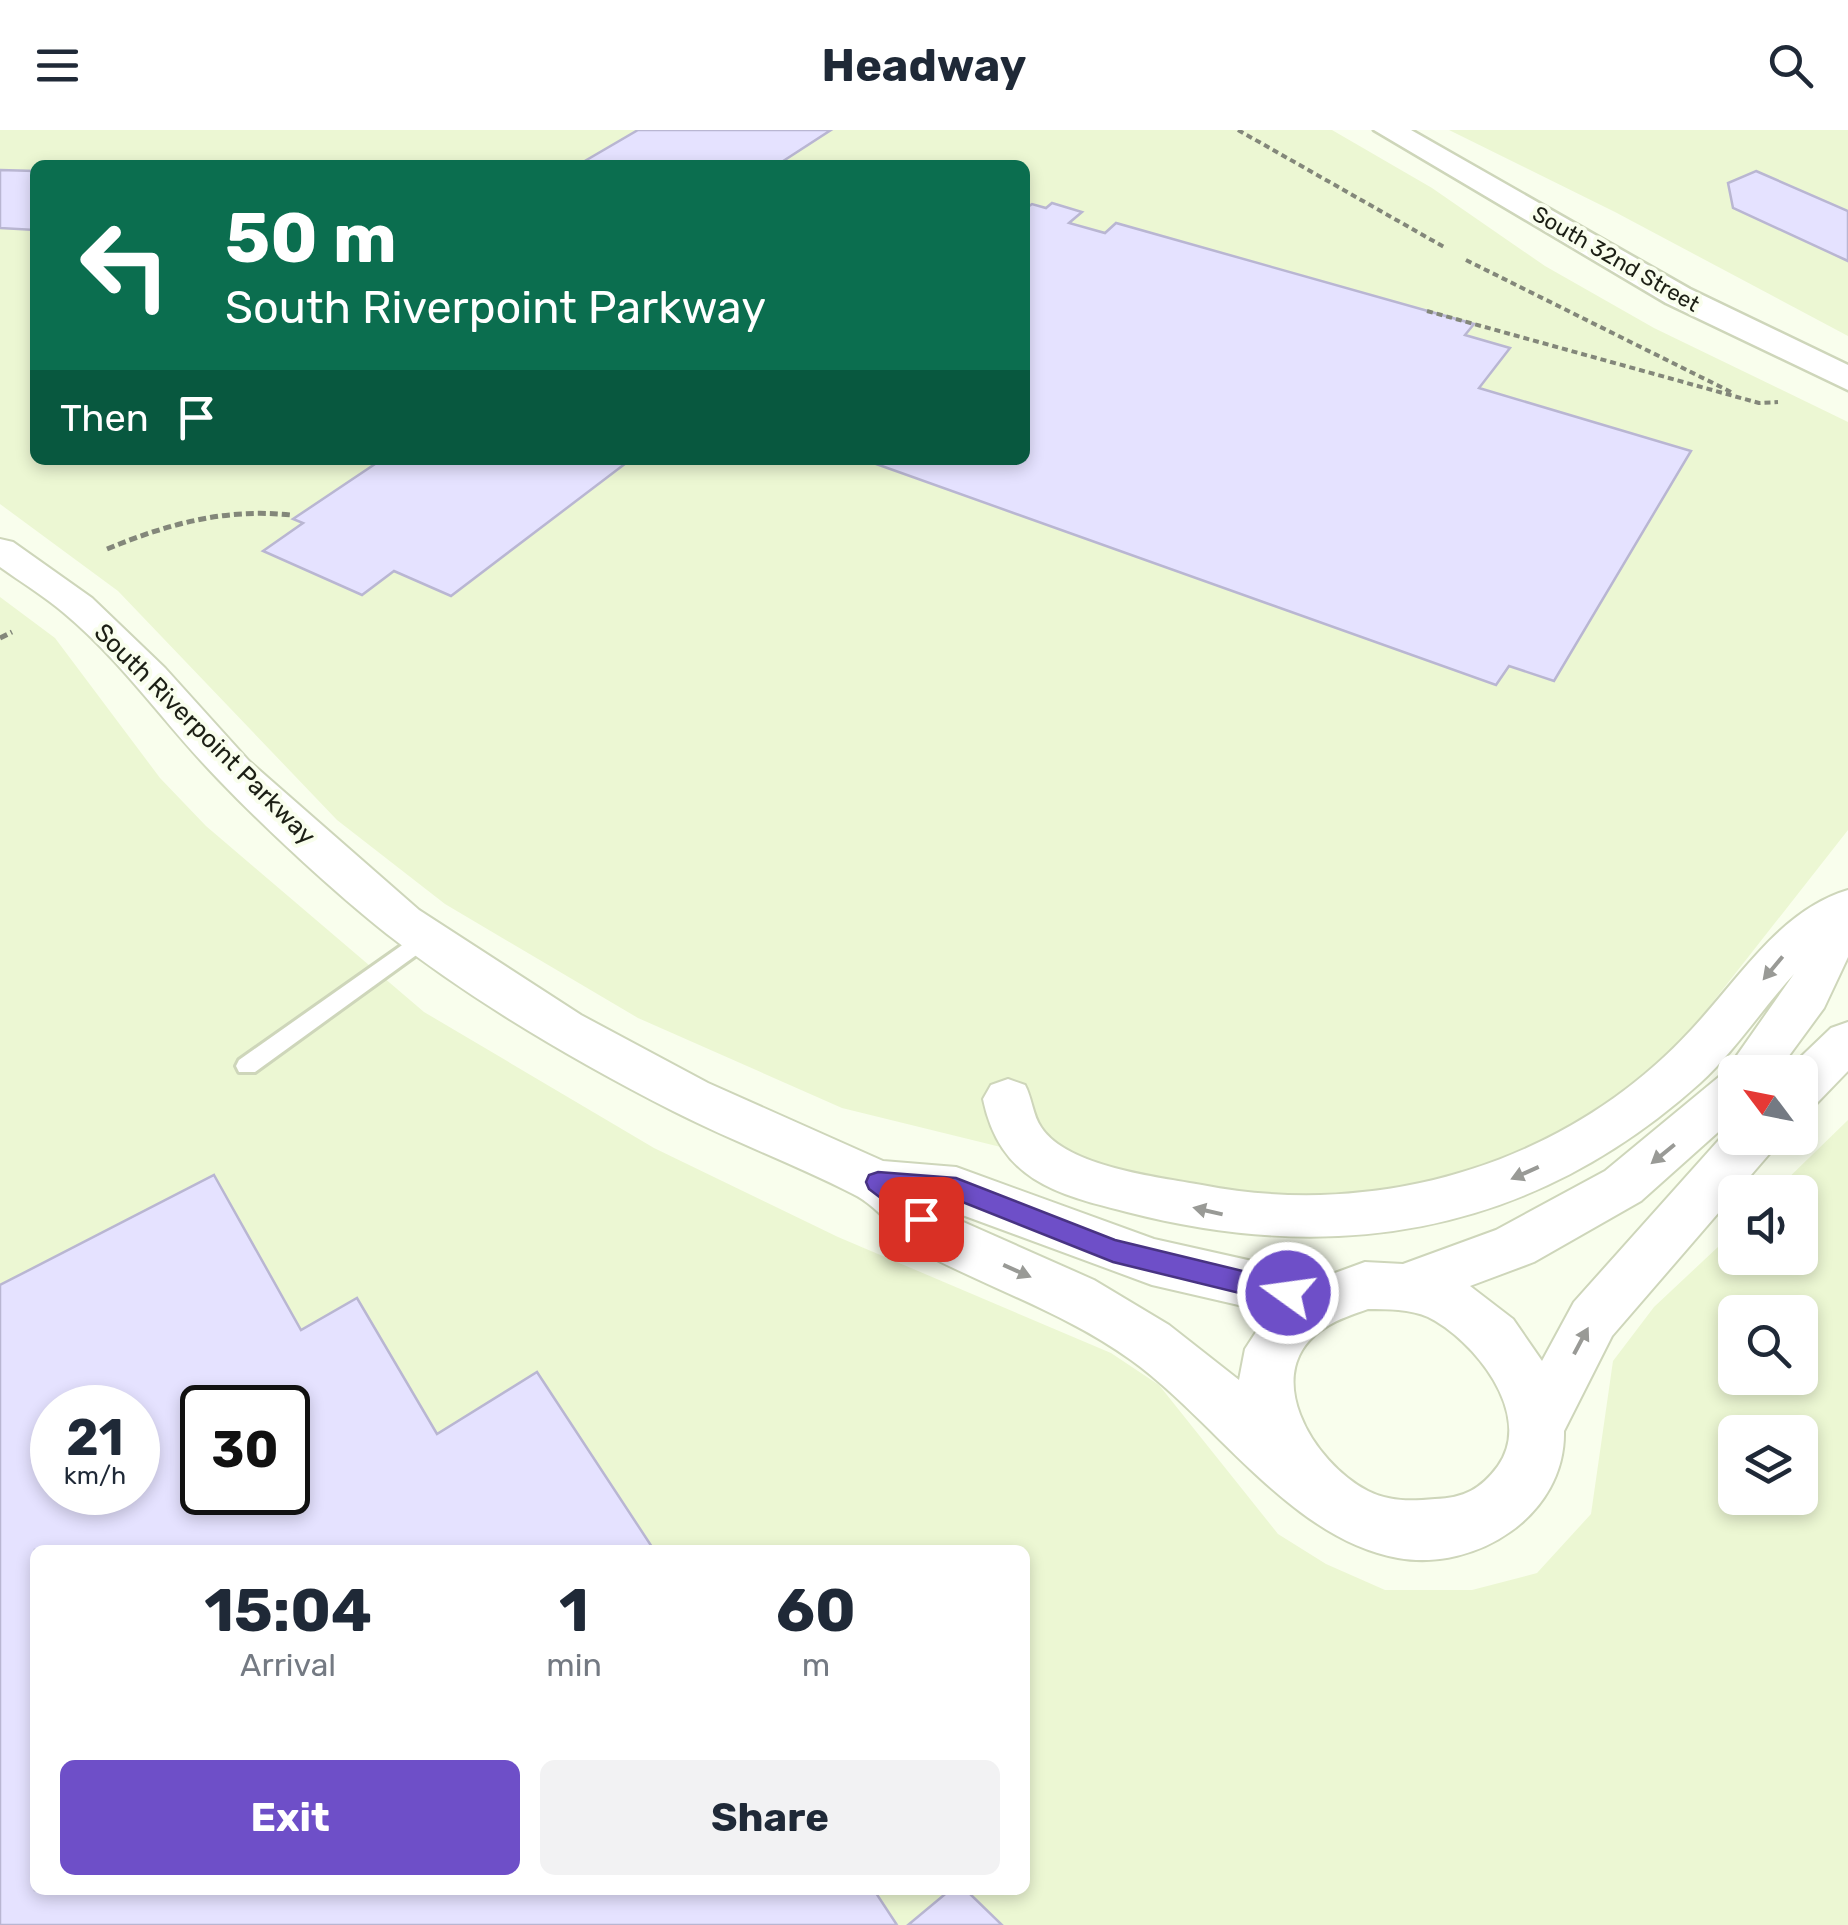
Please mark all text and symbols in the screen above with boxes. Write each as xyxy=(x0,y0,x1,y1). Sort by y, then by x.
icon: menu xyxy=(30,38,85,93)
icon: search xyxy=(1763,38,1818,93)
text: Headway xyxy=(822,39,1026,92)
text: 50 m xyxy=(225,197,397,280)
icon: left xyxy=(60,200,190,330)
street label: South 32nd Street xyxy=(1528,200,1705,318)
text: South Riverpoint Parkway xyxy=(225,281,766,334)
icon: arrive xyxy=(169,390,224,445)
text: Then xyxy=(60,395,149,441)
street label: South Riverpoint Parkway xyxy=(88,617,322,851)
one-way arrow xyxy=(1762,955,1784,980)
north arrow xyxy=(1718,1055,1818,1155)
map controls xyxy=(1718,1055,1818,1515)
one-way arrow xyxy=(1651,1143,1676,1164)
one-way arrow xyxy=(1510,1165,1540,1181)
button: sound xyxy=(1718,1175,1818,1275)
pin xyxy=(879,1177,964,1262)
icon: arrive xyxy=(894,1192,949,1247)
one-way arrow xyxy=(1192,1202,1223,1218)
position arrow xyxy=(1236,1241,1340,1345)
one-way arrow xyxy=(1003,1263,1032,1280)
button: search xyxy=(1718,1295,1818,1395)
one-way arrow xyxy=(1572,1327,1589,1356)
speed limit sign: 30 xyxy=(180,1385,310,1515)
text: 21 xyxy=(66,1408,124,1468)
button: layers xyxy=(1718,1415,1818,1515)
text: km/h xyxy=(64,1461,126,1490)
text: 15:04 xyxy=(204,1575,372,1646)
text: 1 xyxy=(559,1575,589,1646)
text: 60 xyxy=(776,1575,856,1646)
text: Arrival xyxy=(240,1646,336,1684)
text: min xyxy=(546,1646,602,1684)
text: m xyxy=(802,1646,830,1684)
button: Exit xyxy=(60,1760,520,1875)
button: Share xyxy=(540,1760,1000,1875)

